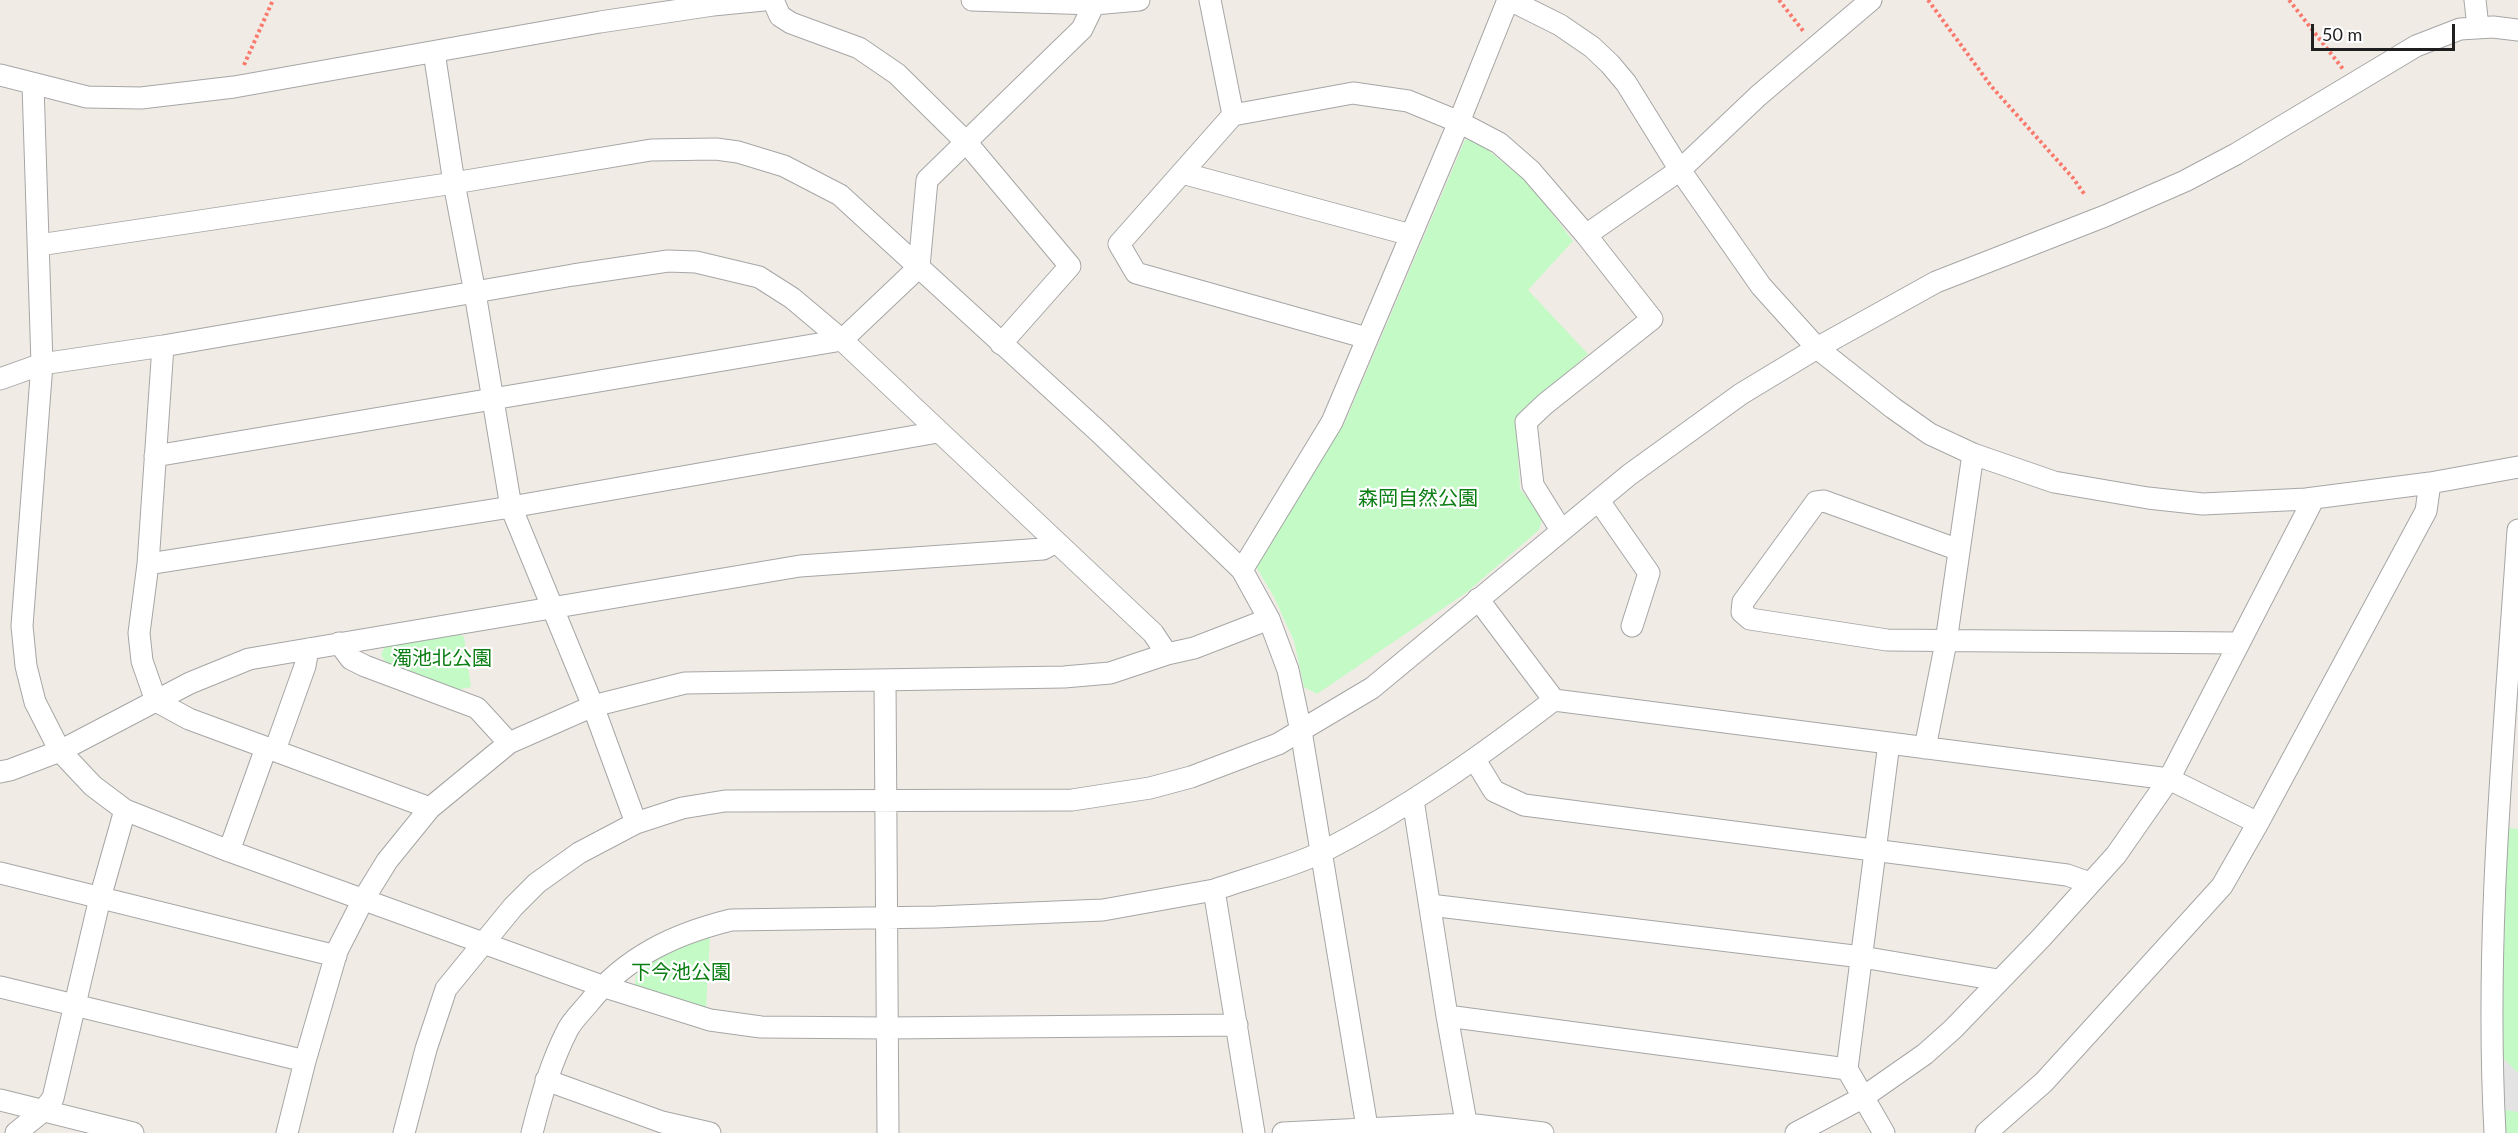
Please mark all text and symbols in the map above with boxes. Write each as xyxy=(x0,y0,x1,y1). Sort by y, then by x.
scale bar xyxy=(2314,12,2458,50)
text: 50 m xyxy=(2322,23,2362,45)
park label: 森岡自然公園 xyxy=(1358,487,1478,511)
park label: 濁池北公園 xyxy=(392,647,492,671)
park label: 下今池公園 xyxy=(631,961,731,985)

